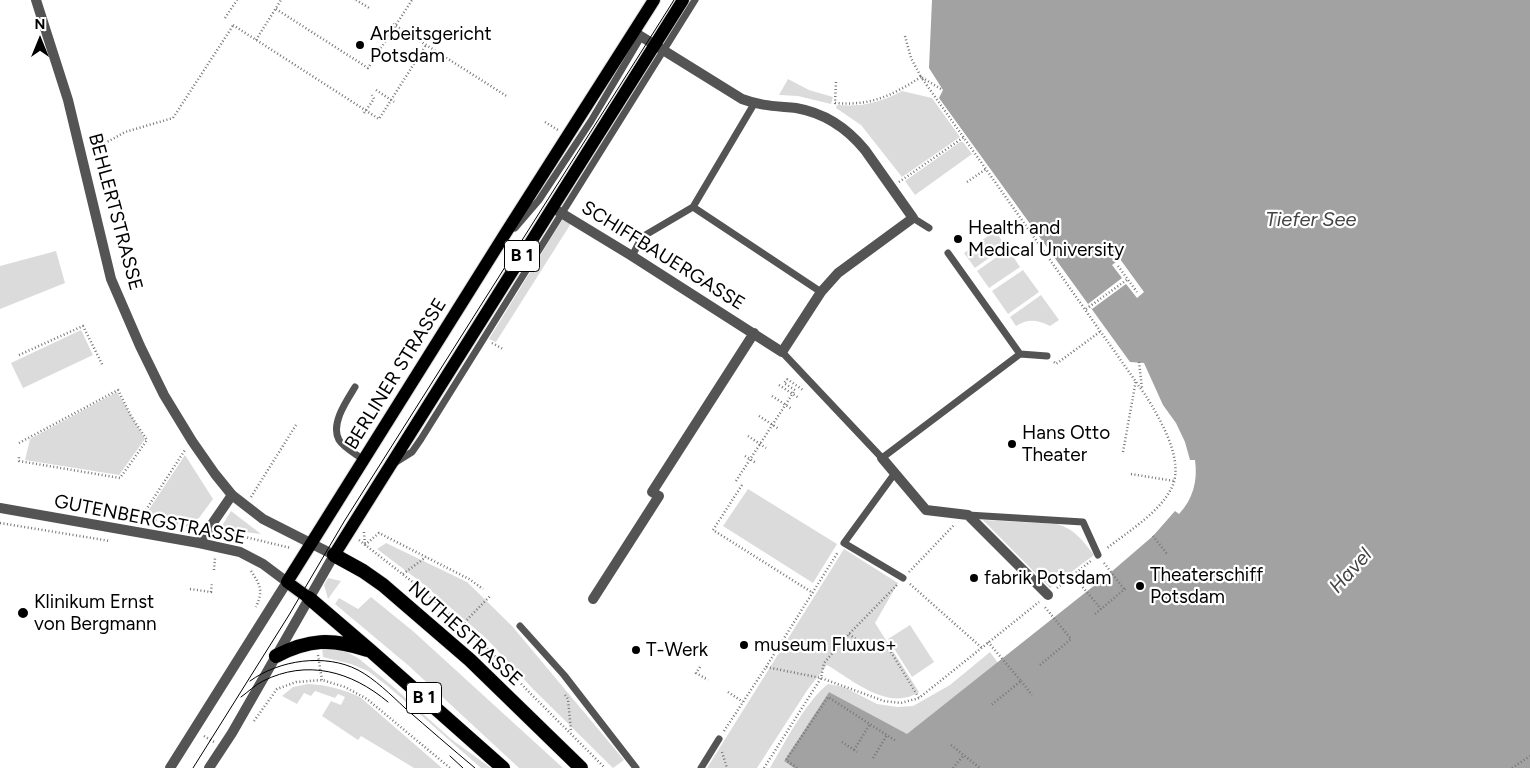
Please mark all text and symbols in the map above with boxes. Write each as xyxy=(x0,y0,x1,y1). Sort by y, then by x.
north arrow xyxy=(15,15,65,65)
text: N xyxy=(35,16,45,33)
place label: Arbeitsgericht Potsdam xyxy=(370,23,492,67)
marker: Arbeitsgericht Potsdam xyxy=(354,39,366,51)
street label: BEHLERTSTRASSE xyxy=(83,131,147,293)
street label: SCHIFFBAUERGASSE xyxy=(577,196,749,316)
water label: Tiefer See xyxy=(1266,208,1356,232)
place label: Health and Medical University xyxy=(968,217,1124,261)
marker: Health and Medical University xyxy=(952,233,964,245)
road number: B 1 xyxy=(504,240,540,272)
street label: BERLINER STRASSE xyxy=(340,294,452,454)
place label: Hans Otto Theater xyxy=(1022,422,1110,466)
marker: Hans Otto Theater xyxy=(1006,438,1018,450)
street label: GUTENBERGSTRASSE xyxy=(52,490,248,550)
water label: Havel xyxy=(1325,544,1377,598)
place label: Theaterschiff Potsdam xyxy=(1150,564,1263,608)
place label: fabrik Potsdam xyxy=(984,567,1111,589)
marker: fabrik Potsdam xyxy=(968,572,980,584)
street label: NUTHESTRASSE xyxy=(403,577,527,691)
marker: Theaterschiff Potsdam xyxy=(1134,580,1146,592)
place label: Klinikum Ernst von Bergmann xyxy=(34,591,157,635)
marker: Klinikum Ernst von Bergmann xyxy=(16,606,30,620)
place label: museum Fluxus+ xyxy=(754,634,897,656)
place label: T-Werk xyxy=(646,639,708,661)
marker: museum Fluxus+ xyxy=(738,639,750,651)
marker: T-Werk xyxy=(630,644,642,656)
road number: B 1 xyxy=(406,682,442,714)

